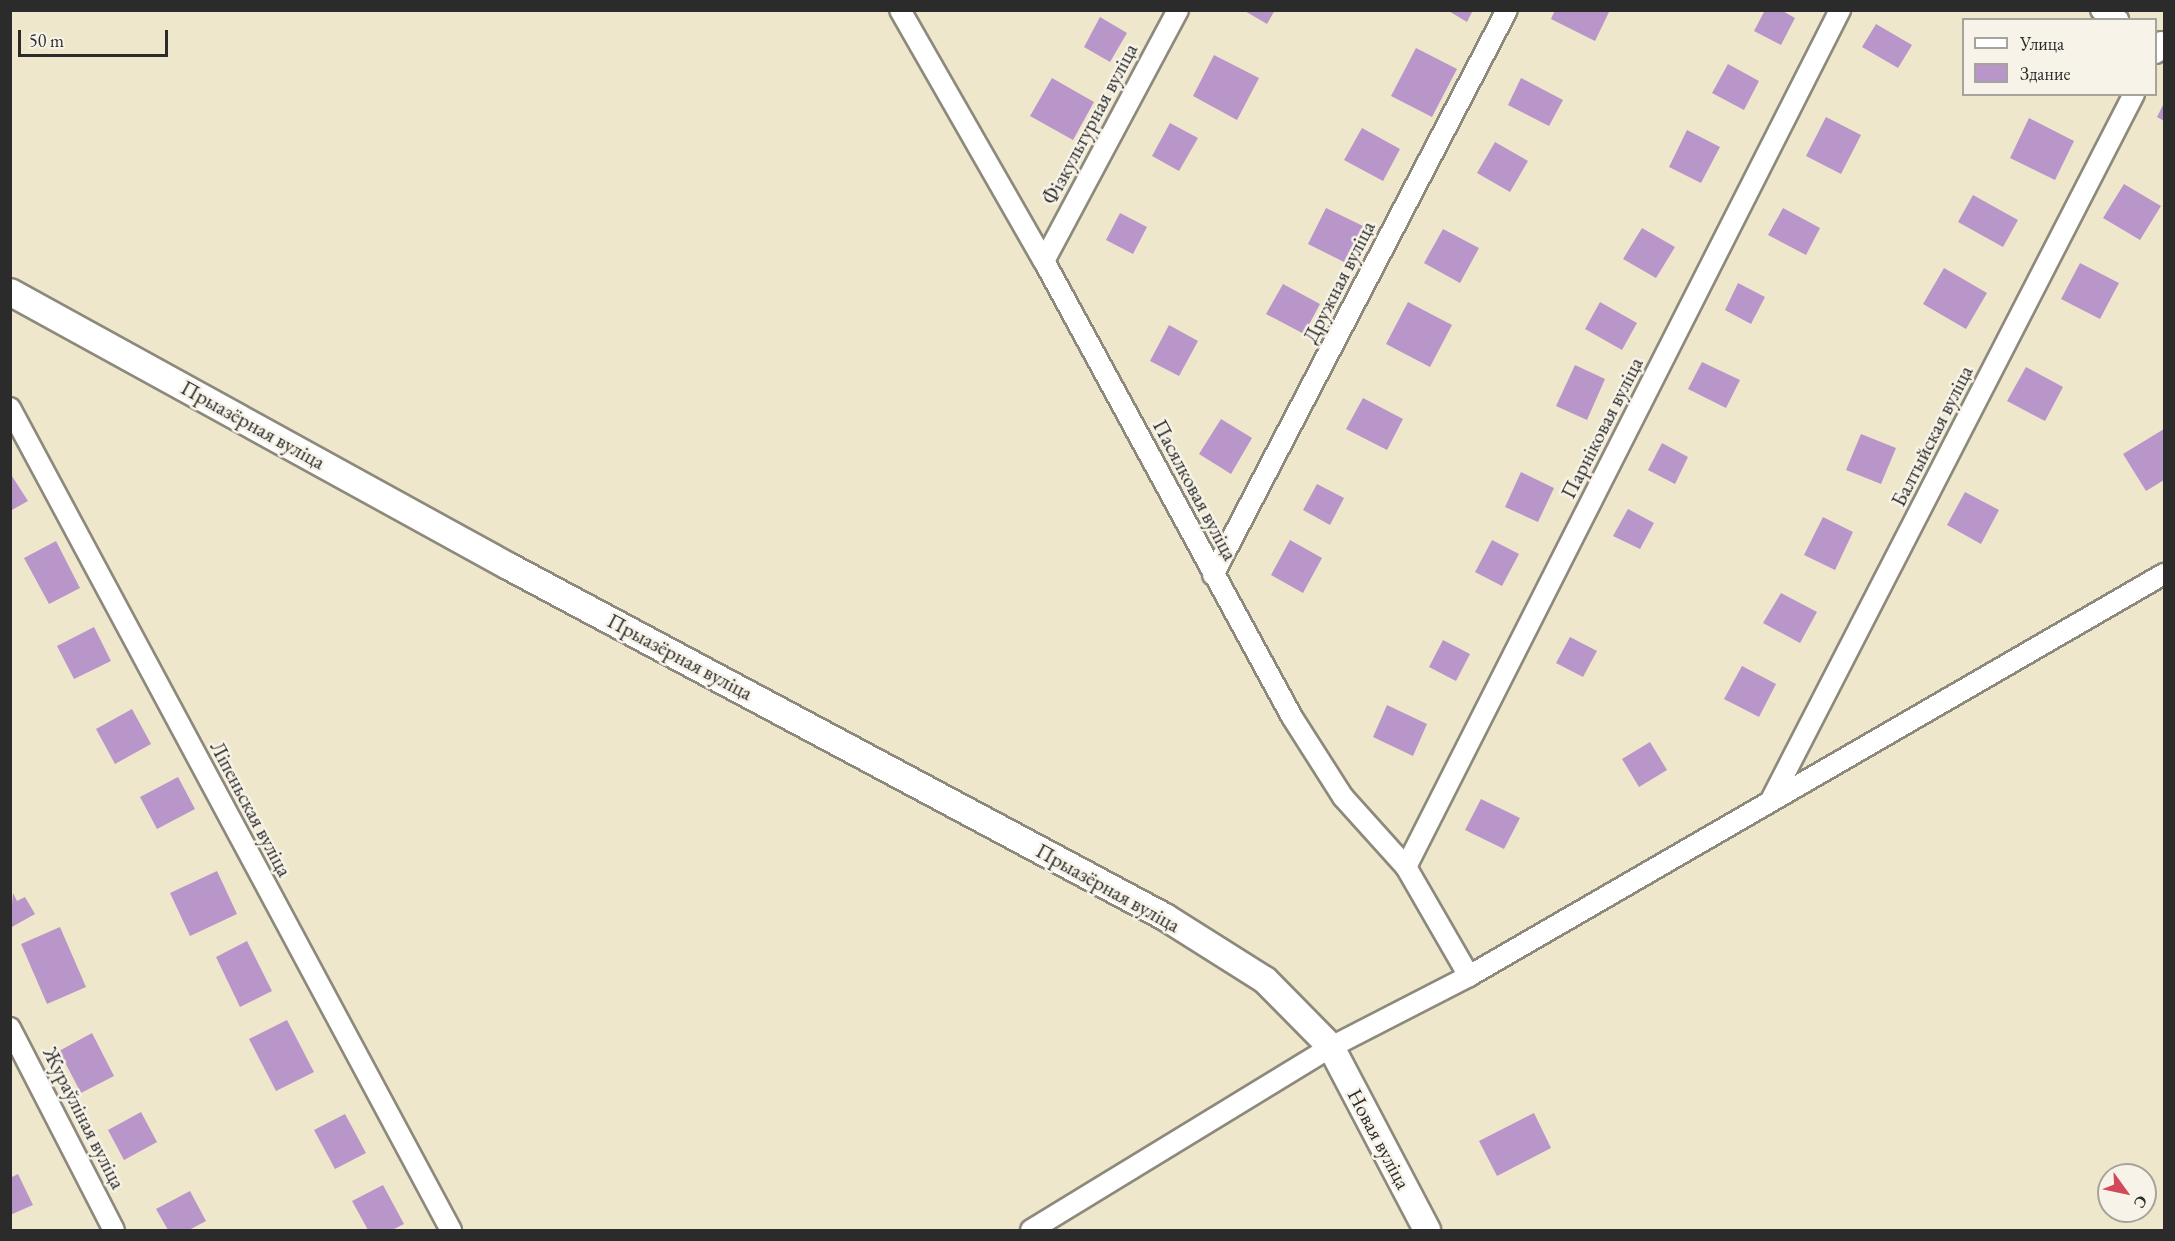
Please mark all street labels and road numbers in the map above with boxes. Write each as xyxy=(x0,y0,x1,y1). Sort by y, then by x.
street label: Фізкультурная вуліца xyxy=(1037,39,1143,209)
street label: Дружная вуліца xyxy=(1297,217,1381,347)
street label: Парніковая вуліца xyxy=(1556,353,1648,503)
street label: Балтыйская вуліца xyxy=(1886,361,1978,511)
street label: Прыазёрная вуліца xyxy=(176,375,330,475)
street label: Пасялковая вуліца xyxy=(1147,415,1243,565)
street label: Прыазёрная вуліца xyxy=(603,608,757,706)
street label: Ліпеньская вуліца xyxy=(205,737,297,881)
street label: Прыазёрная вуліца xyxy=(1031,838,1185,938)
street label: Жураўліная вуліца xyxy=(37,1043,131,1193)
street label: Новая вуліца xyxy=(1342,1085,1416,1193)

